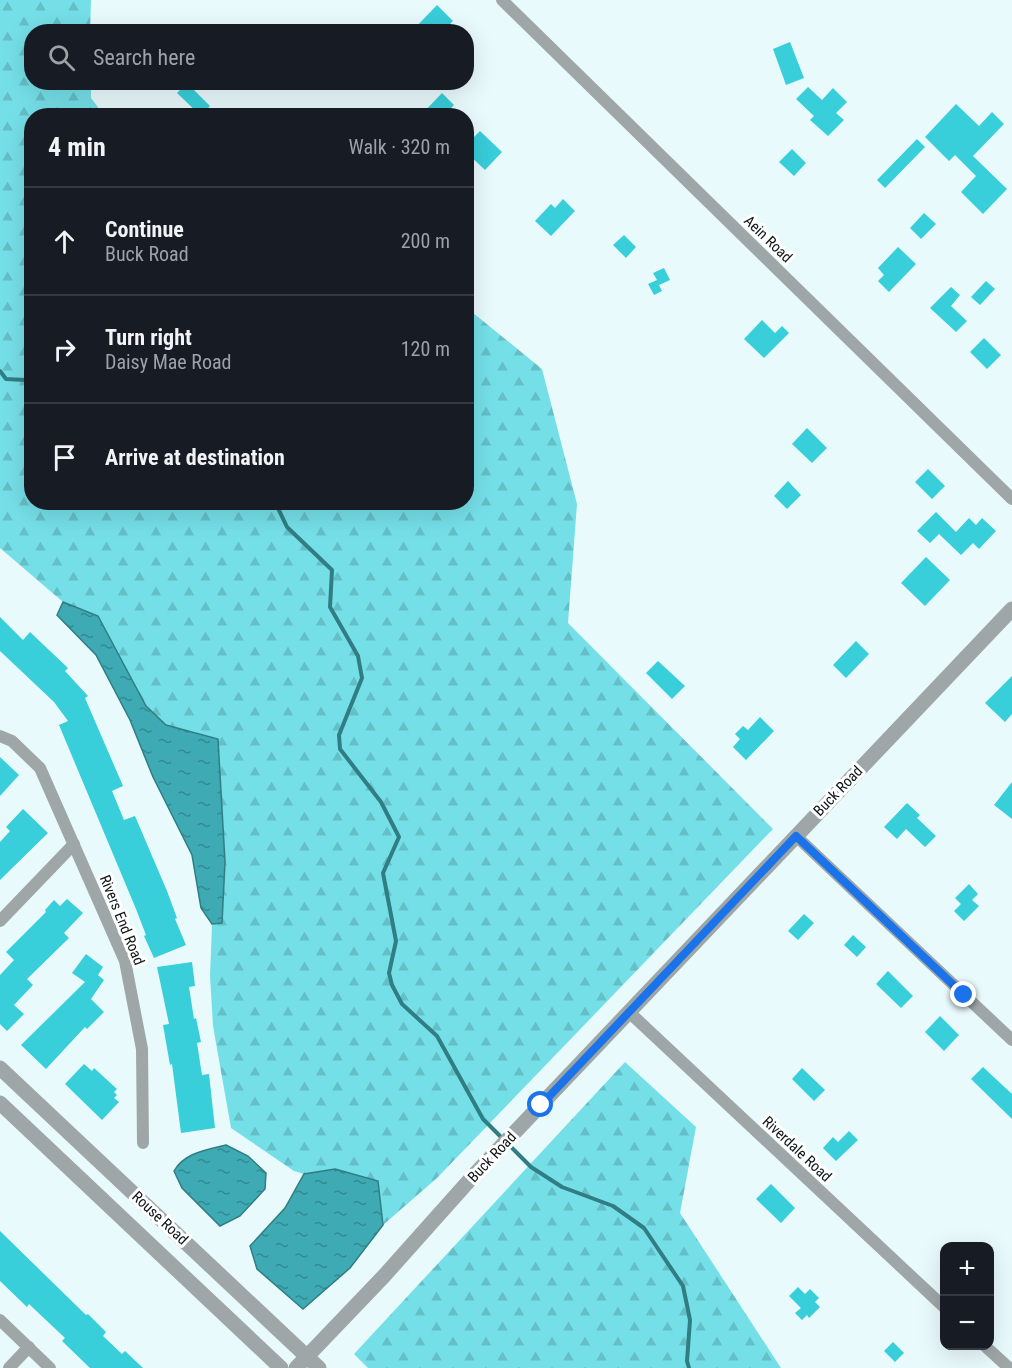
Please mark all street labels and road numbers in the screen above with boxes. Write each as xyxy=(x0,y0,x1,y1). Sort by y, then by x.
street label: Aein Road xyxy=(740,212,796,266)
street label: Buck Road xyxy=(810,762,866,820)
street label: Rivers End Road xyxy=(96,872,148,968)
street label: Riverdale Road xyxy=(759,1112,835,1186)
street label: Buck Road xyxy=(464,1128,520,1186)
street label: Rouse Road xyxy=(128,1187,192,1249)

